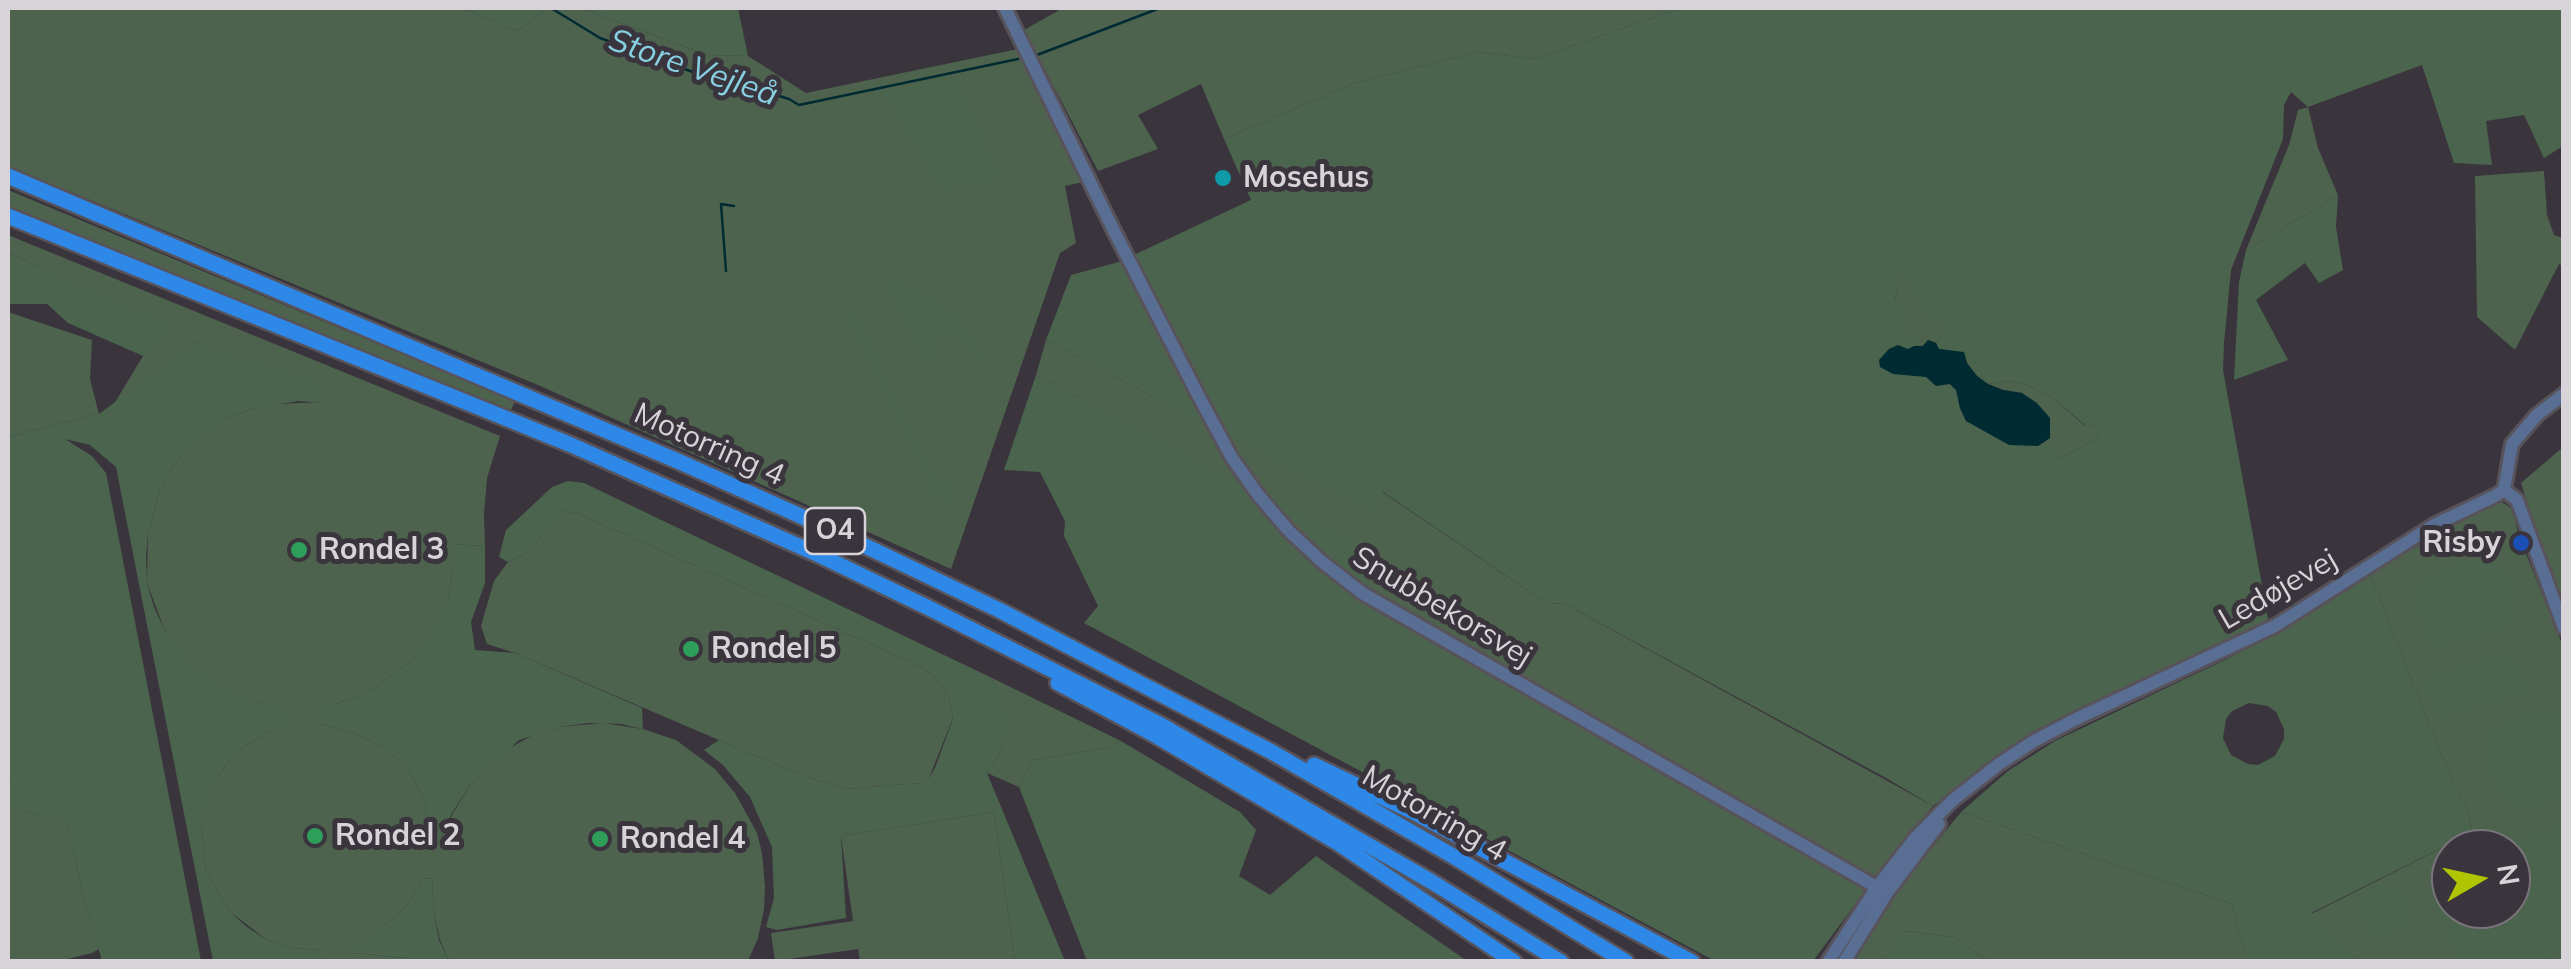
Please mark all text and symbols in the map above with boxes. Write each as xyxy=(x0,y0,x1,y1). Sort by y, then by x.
water label: Store Vejleå xyxy=(604,21,782,115)
place label: Mosehus xyxy=(1243,160,1369,196)
marker: Mosehus xyxy=(1212,167,1234,189)
street label: Motorring 4 xyxy=(628,396,790,494)
road number: O4 xyxy=(805,508,865,554)
place label: Risby xyxy=(2422,525,2501,561)
place label: Rondel 3 xyxy=(319,532,445,568)
marker: Risby xyxy=(2510,532,2532,554)
marker: Rondel 3 xyxy=(288,539,310,561)
street label: Snubbekorsvej xyxy=(1346,539,1538,675)
street label: Ledøjevej xyxy=(2213,542,2343,638)
place label: Rondel 5 xyxy=(711,631,837,667)
marker: Rondel 5 xyxy=(680,638,702,660)
street label: Motorring 4 xyxy=(1355,758,1513,870)
place label: Rondel 2 xyxy=(335,818,461,854)
place label: Rondel 4 xyxy=(620,821,746,857)
marker: Rondel 2 xyxy=(304,825,326,847)
marker: Rondel 4 xyxy=(589,828,611,850)
north arrow xyxy=(2431,829,2531,929)
text: N xyxy=(2490,861,2528,888)

